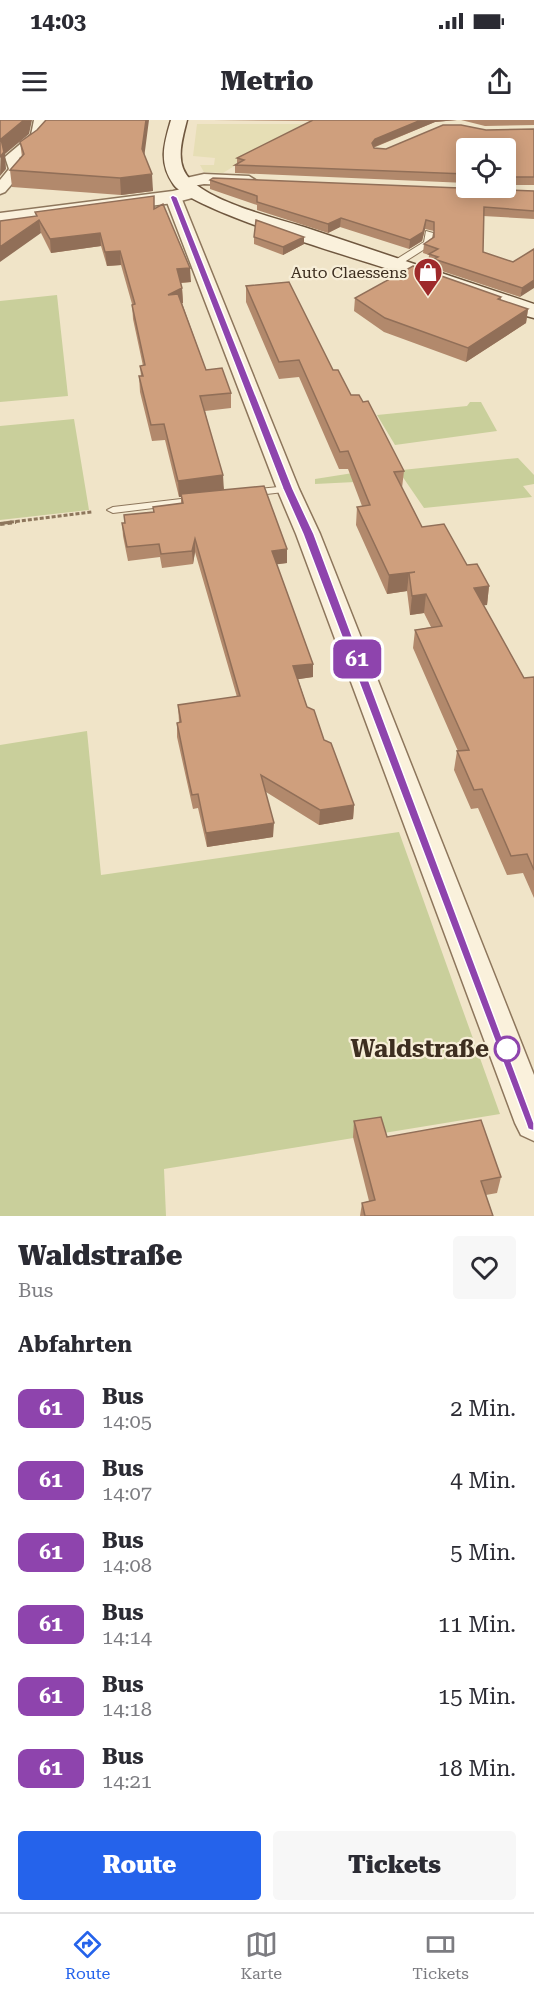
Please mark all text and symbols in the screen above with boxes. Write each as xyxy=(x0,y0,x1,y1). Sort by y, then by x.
text: 14:03 xyxy=(30,9,86,34)
icon: menu xyxy=(18,65,51,98)
text: Metrio xyxy=(221,65,313,97)
icon: share xyxy=(483,65,516,98)
map controls xyxy=(456,138,516,198)
button: locate xyxy=(456,138,516,198)
shop icon: Auto Claessens xyxy=(412,256,444,298)
place label: Auto Claessens xyxy=(291,263,407,282)
line badge: 61 xyxy=(330,640,384,678)
text: 61 xyxy=(345,647,369,671)
place label: Waldstraße xyxy=(351,1035,489,1063)
marker: Waldstraße xyxy=(494,1036,520,1062)
button: heart xyxy=(453,1236,516,1299)
text: Waldstraße xyxy=(18,1239,183,1272)
text: Bus xyxy=(18,1278,53,1302)
text: Abfahrten xyxy=(18,1332,132,1357)
text: Bus xyxy=(102,1384,144,1409)
text: 61 xyxy=(39,1396,63,1420)
text: 2 Min. xyxy=(450,1396,516,1421)
text: 14:05 xyxy=(102,1409,152,1433)
text: Bus xyxy=(102,1456,144,1481)
text: 61 xyxy=(39,1468,63,1492)
text: 4 Min. xyxy=(450,1468,516,1493)
text: 14:07 xyxy=(102,1481,152,1505)
text: Bus xyxy=(102,1528,144,1553)
text: 61 xyxy=(39,1540,63,1564)
text: 5 Min. xyxy=(450,1540,516,1565)
text: 14:08 xyxy=(102,1553,152,1577)
text: Bus xyxy=(102,1600,144,1625)
text: 61 xyxy=(39,1612,63,1636)
text: 11 Min. xyxy=(438,1612,516,1637)
text: 14:14 xyxy=(102,1625,152,1649)
text: Bus xyxy=(102,1672,144,1697)
text: 61 xyxy=(39,1684,63,1708)
text: 15 Min. xyxy=(438,1684,516,1709)
text: 14:18 xyxy=(102,1697,152,1721)
text: Bus xyxy=(102,1744,144,1769)
text: 61 xyxy=(39,1756,63,1780)
text: 18 Min. xyxy=(438,1756,516,1781)
text: 14:21 xyxy=(102,1769,152,1793)
button: Route xyxy=(18,1831,261,1900)
button: Tickets xyxy=(273,1831,516,1900)
tab: Route xyxy=(65,1928,110,1983)
tab: Karte xyxy=(240,1928,282,1983)
tab: Tickets xyxy=(412,1928,469,1983)

